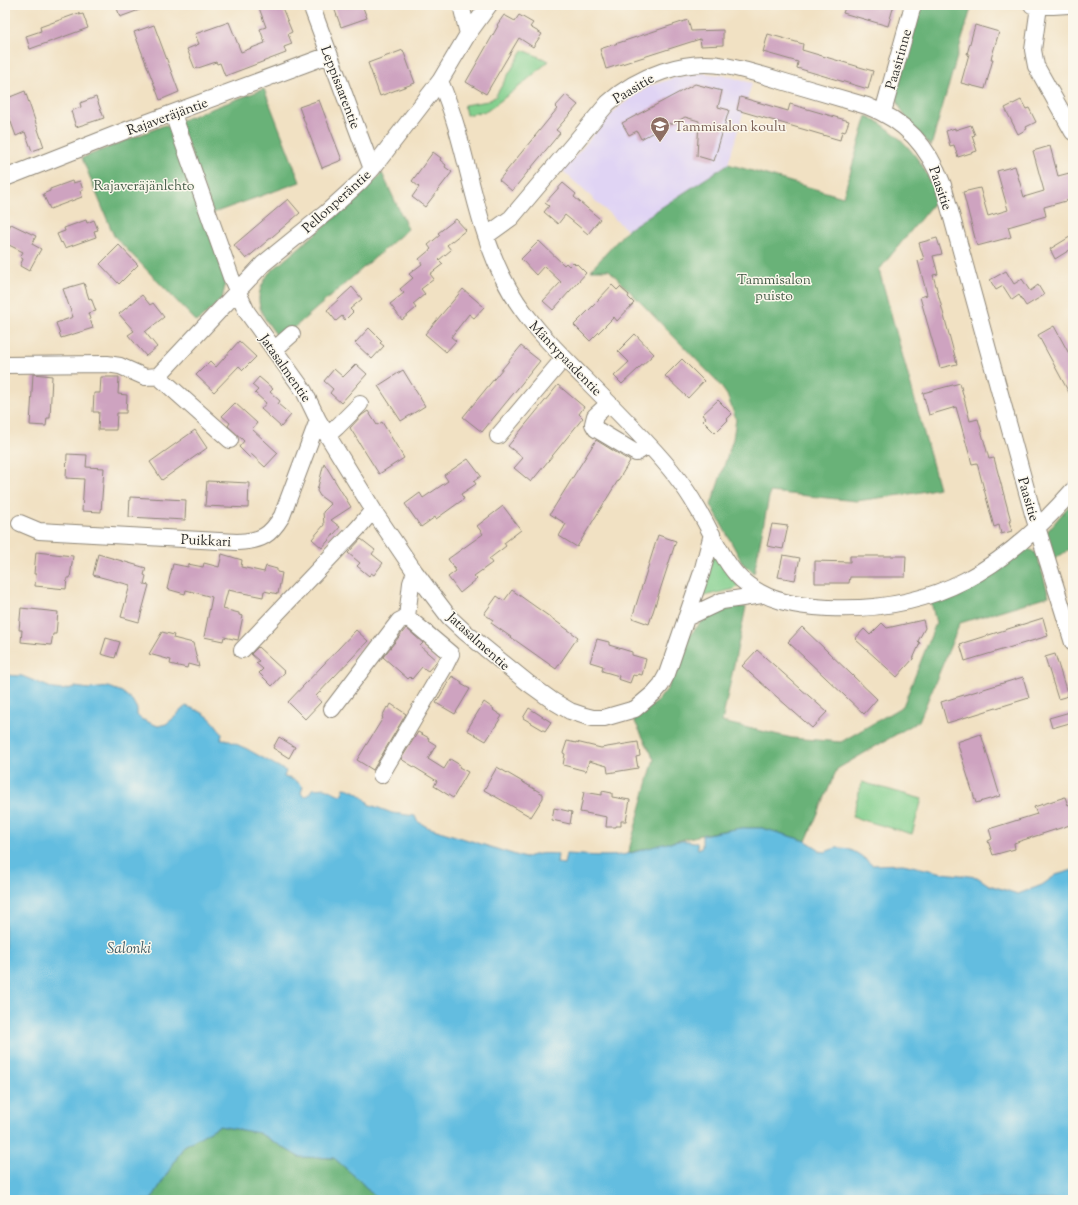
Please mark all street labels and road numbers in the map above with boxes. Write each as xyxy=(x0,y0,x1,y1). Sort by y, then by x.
street label: Paasirinne xyxy=(882,27,918,92)
street label: Leppisaarentie xyxy=(314,43,364,132)
street label: Paasitie xyxy=(609,69,659,110)
street label: Rajaveräjäntie xyxy=(124,94,211,142)
street label: Paasitie xyxy=(922,164,956,213)
street label: Pellonperäntie xyxy=(298,166,376,239)
street label: Mäntypaadentie xyxy=(524,317,606,401)
street label: Jatasalmentie xyxy=(253,330,315,407)
street label: Paasitie xyxy=(1011,475,1043,524)
street label: Puikkari xyxy=(180,531,232,553)
street label: Jatasalmentie xyxy=(441,608,514,676)

